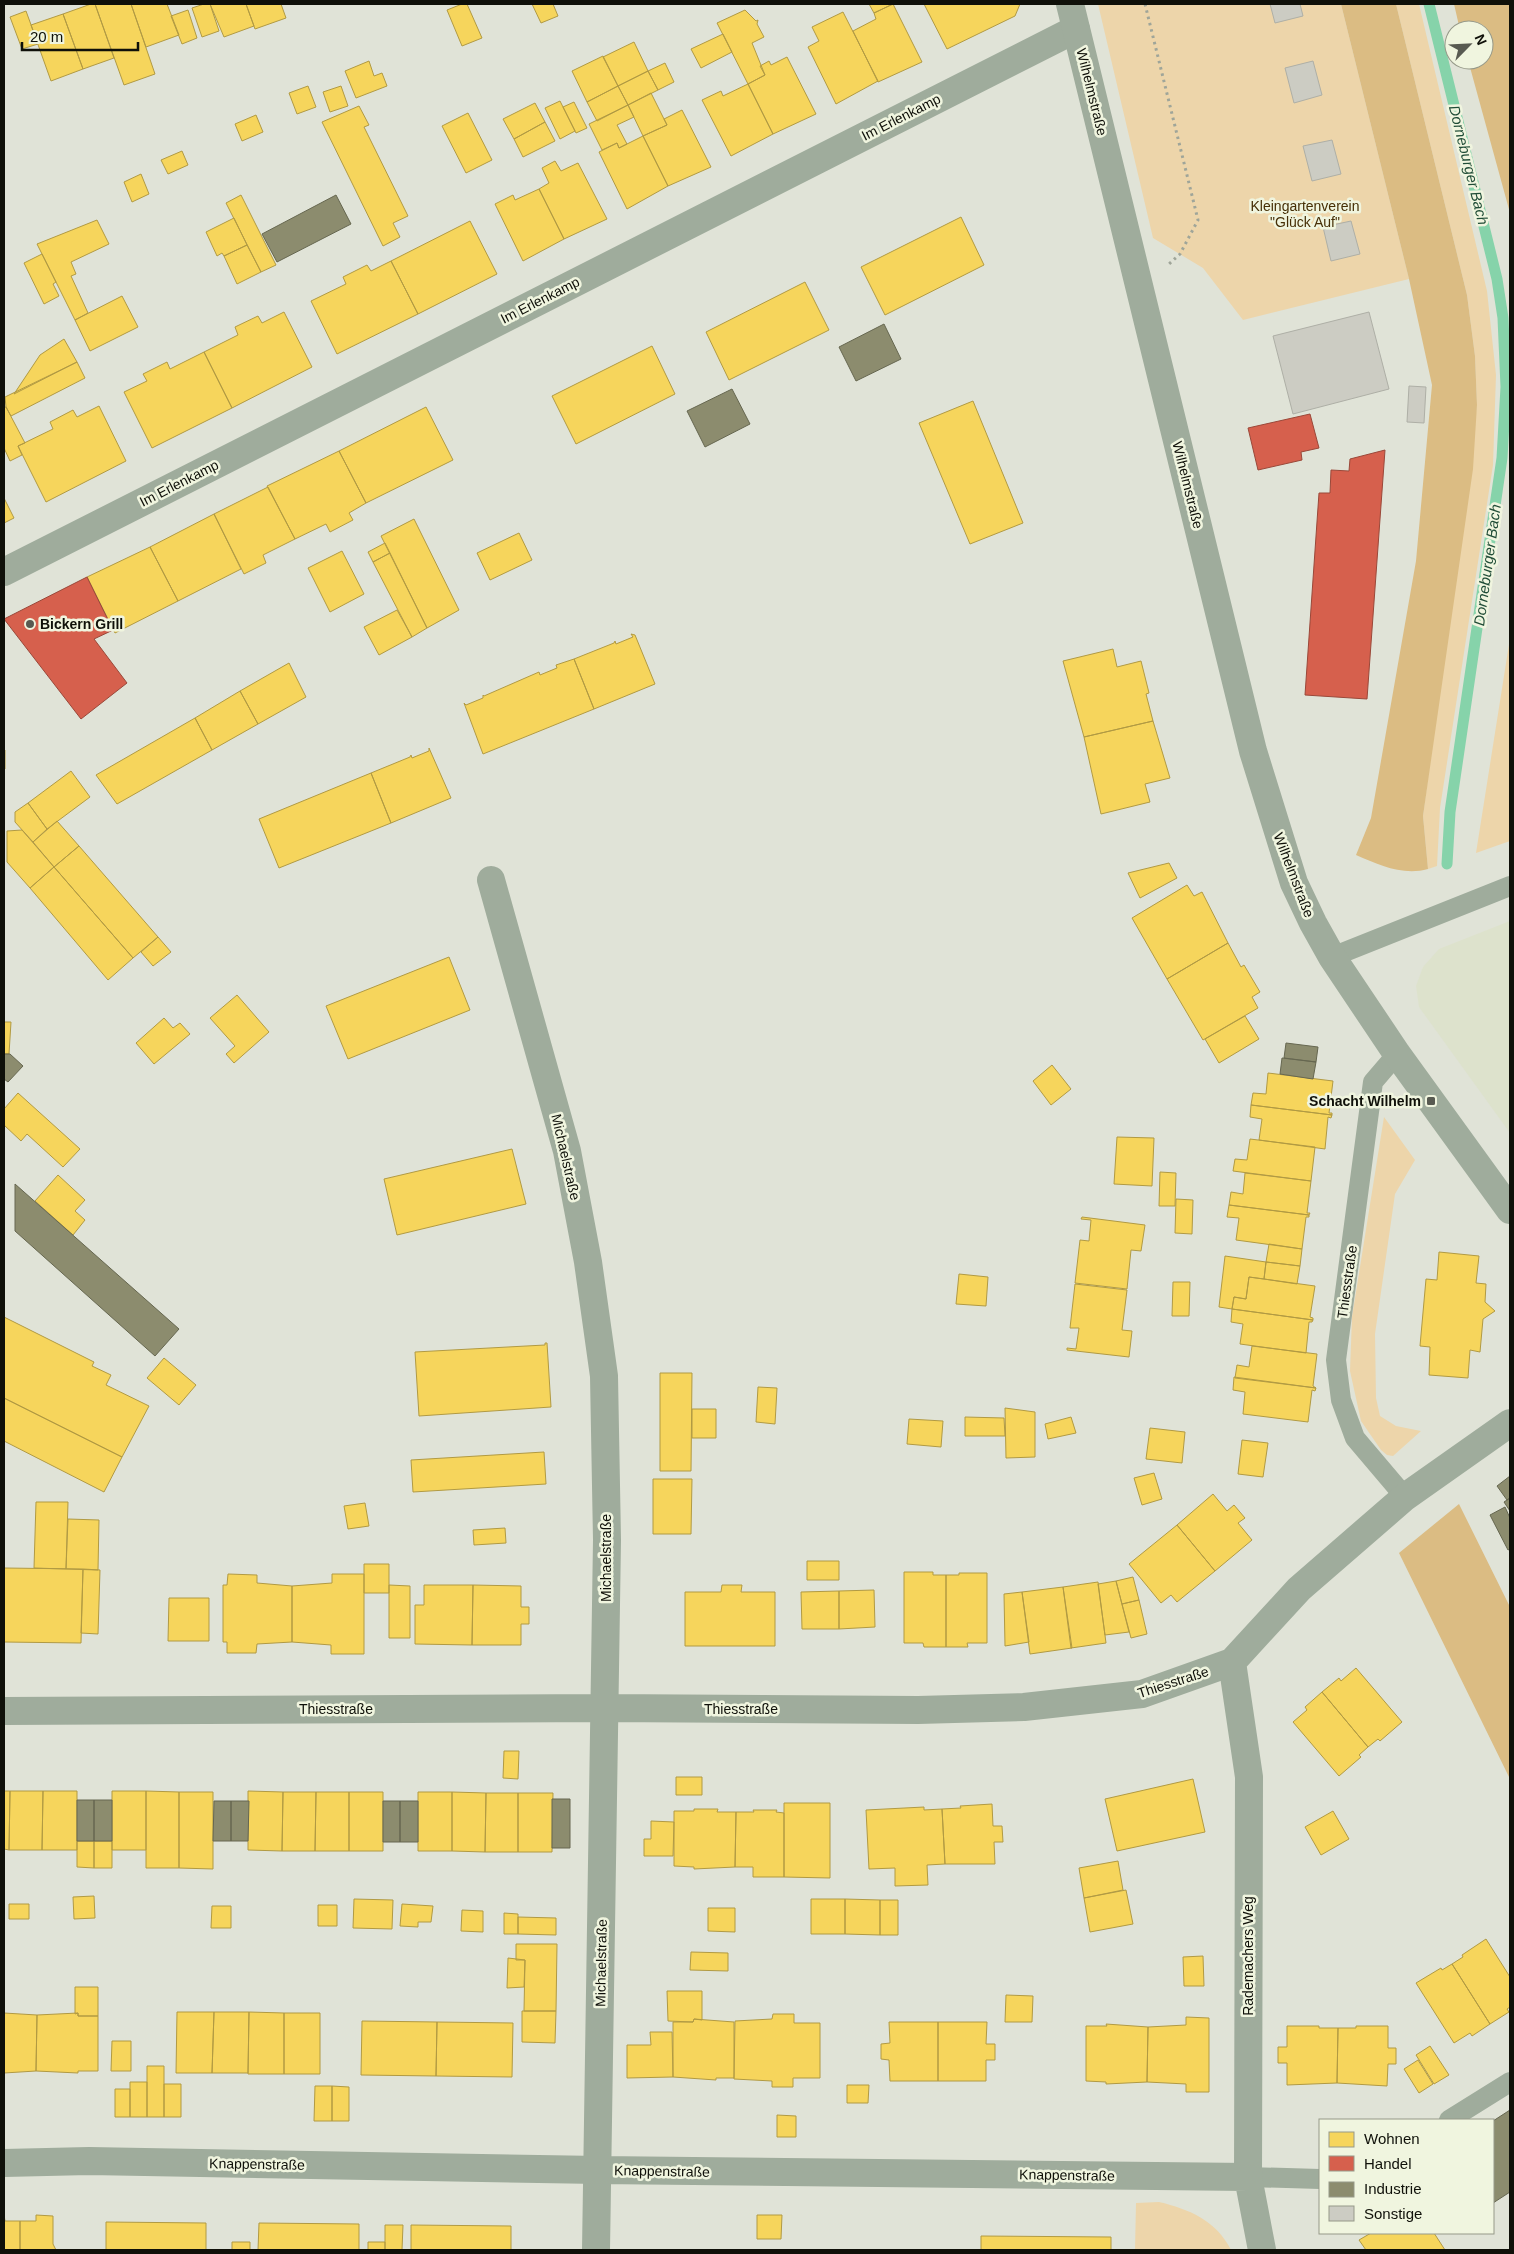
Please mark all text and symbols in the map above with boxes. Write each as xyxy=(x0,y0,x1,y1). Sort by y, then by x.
scale bar xyxy=(22,20,139,52)
north arrow xyxy=(1444,20,1494,70)
text: 20 m xyxy=(30,28,63,45)
text: N xyxy=(1472,32,1490,48)
street label: Wilhelmstraße xyxy=(1073,47,1111,138)
street label: Im Erlenkamp xyxy=(859,90,943,144)
water label: Dorneburger Bach xyxy=(1446,103,1492,227)
park label: Kleingartenverein "Glück Auf" xyxy=(1251,198,1359,230)
street label: Im Erlenkamp xyxy=(498,273,582,327)
street label: Wilhelmstraße xyxy=(1169,440,1207,531)
street label: Im Erlenkamp xyxy=(137,456,221,510)
water label: Dorneburger Bach xyxy=(1470,503,1504,627)
place label: Bickern Grill xyxy=(40,616,123,632)
marker: Bickern Grill xyxy=(24,618,36,630)
street label: Wilhelmstraße xyxy=(1270,830,1318,920)
place label: Schacht Wilhelm xyxy=(1309,1093,1421,1109)
marker: Schacht Wilhelm xyxy=(1425,1095,1437,1107)
street label: Michaelstraße xyxy=(548,1112,584,1202)
street label: Thiesstraße xyxy=(1334,1244,1360,1320)
street label: Michaelstraße xyxy=(598,1514,614,1602)
street label: Thiesstraße xyxy=(1135,1663,1211,1701)
street label: Thiesstraße xyxy=(299,1701,373,1717)
street label: Thiesstraße xyxy=(704,1701,778,1717)
street label: Rademachers Weg xyxy=(1240,1896,1256,2016)
street label: Michaelstraße xyxy=(592,1919,610,2007)
legend xyxy=(1319,2119,1494,2234)
text: Wohnen xyxy=(1364,2130,1420,2147)
street label: Knappenstraße xyxy=(209,2155,305,2173)
text: Handel xyxy=(1364,2155,1412,2172)
street label: Knappenstraße xyxy=(614,2162,710,2180)
street label: Knappenstraße xyxy=(1019,2166,1115,2184)
text: Industrie xyxy=(1364,2180,1422,2197)
text: Sonstige xyxy=(1364,2205,1422,2222)

